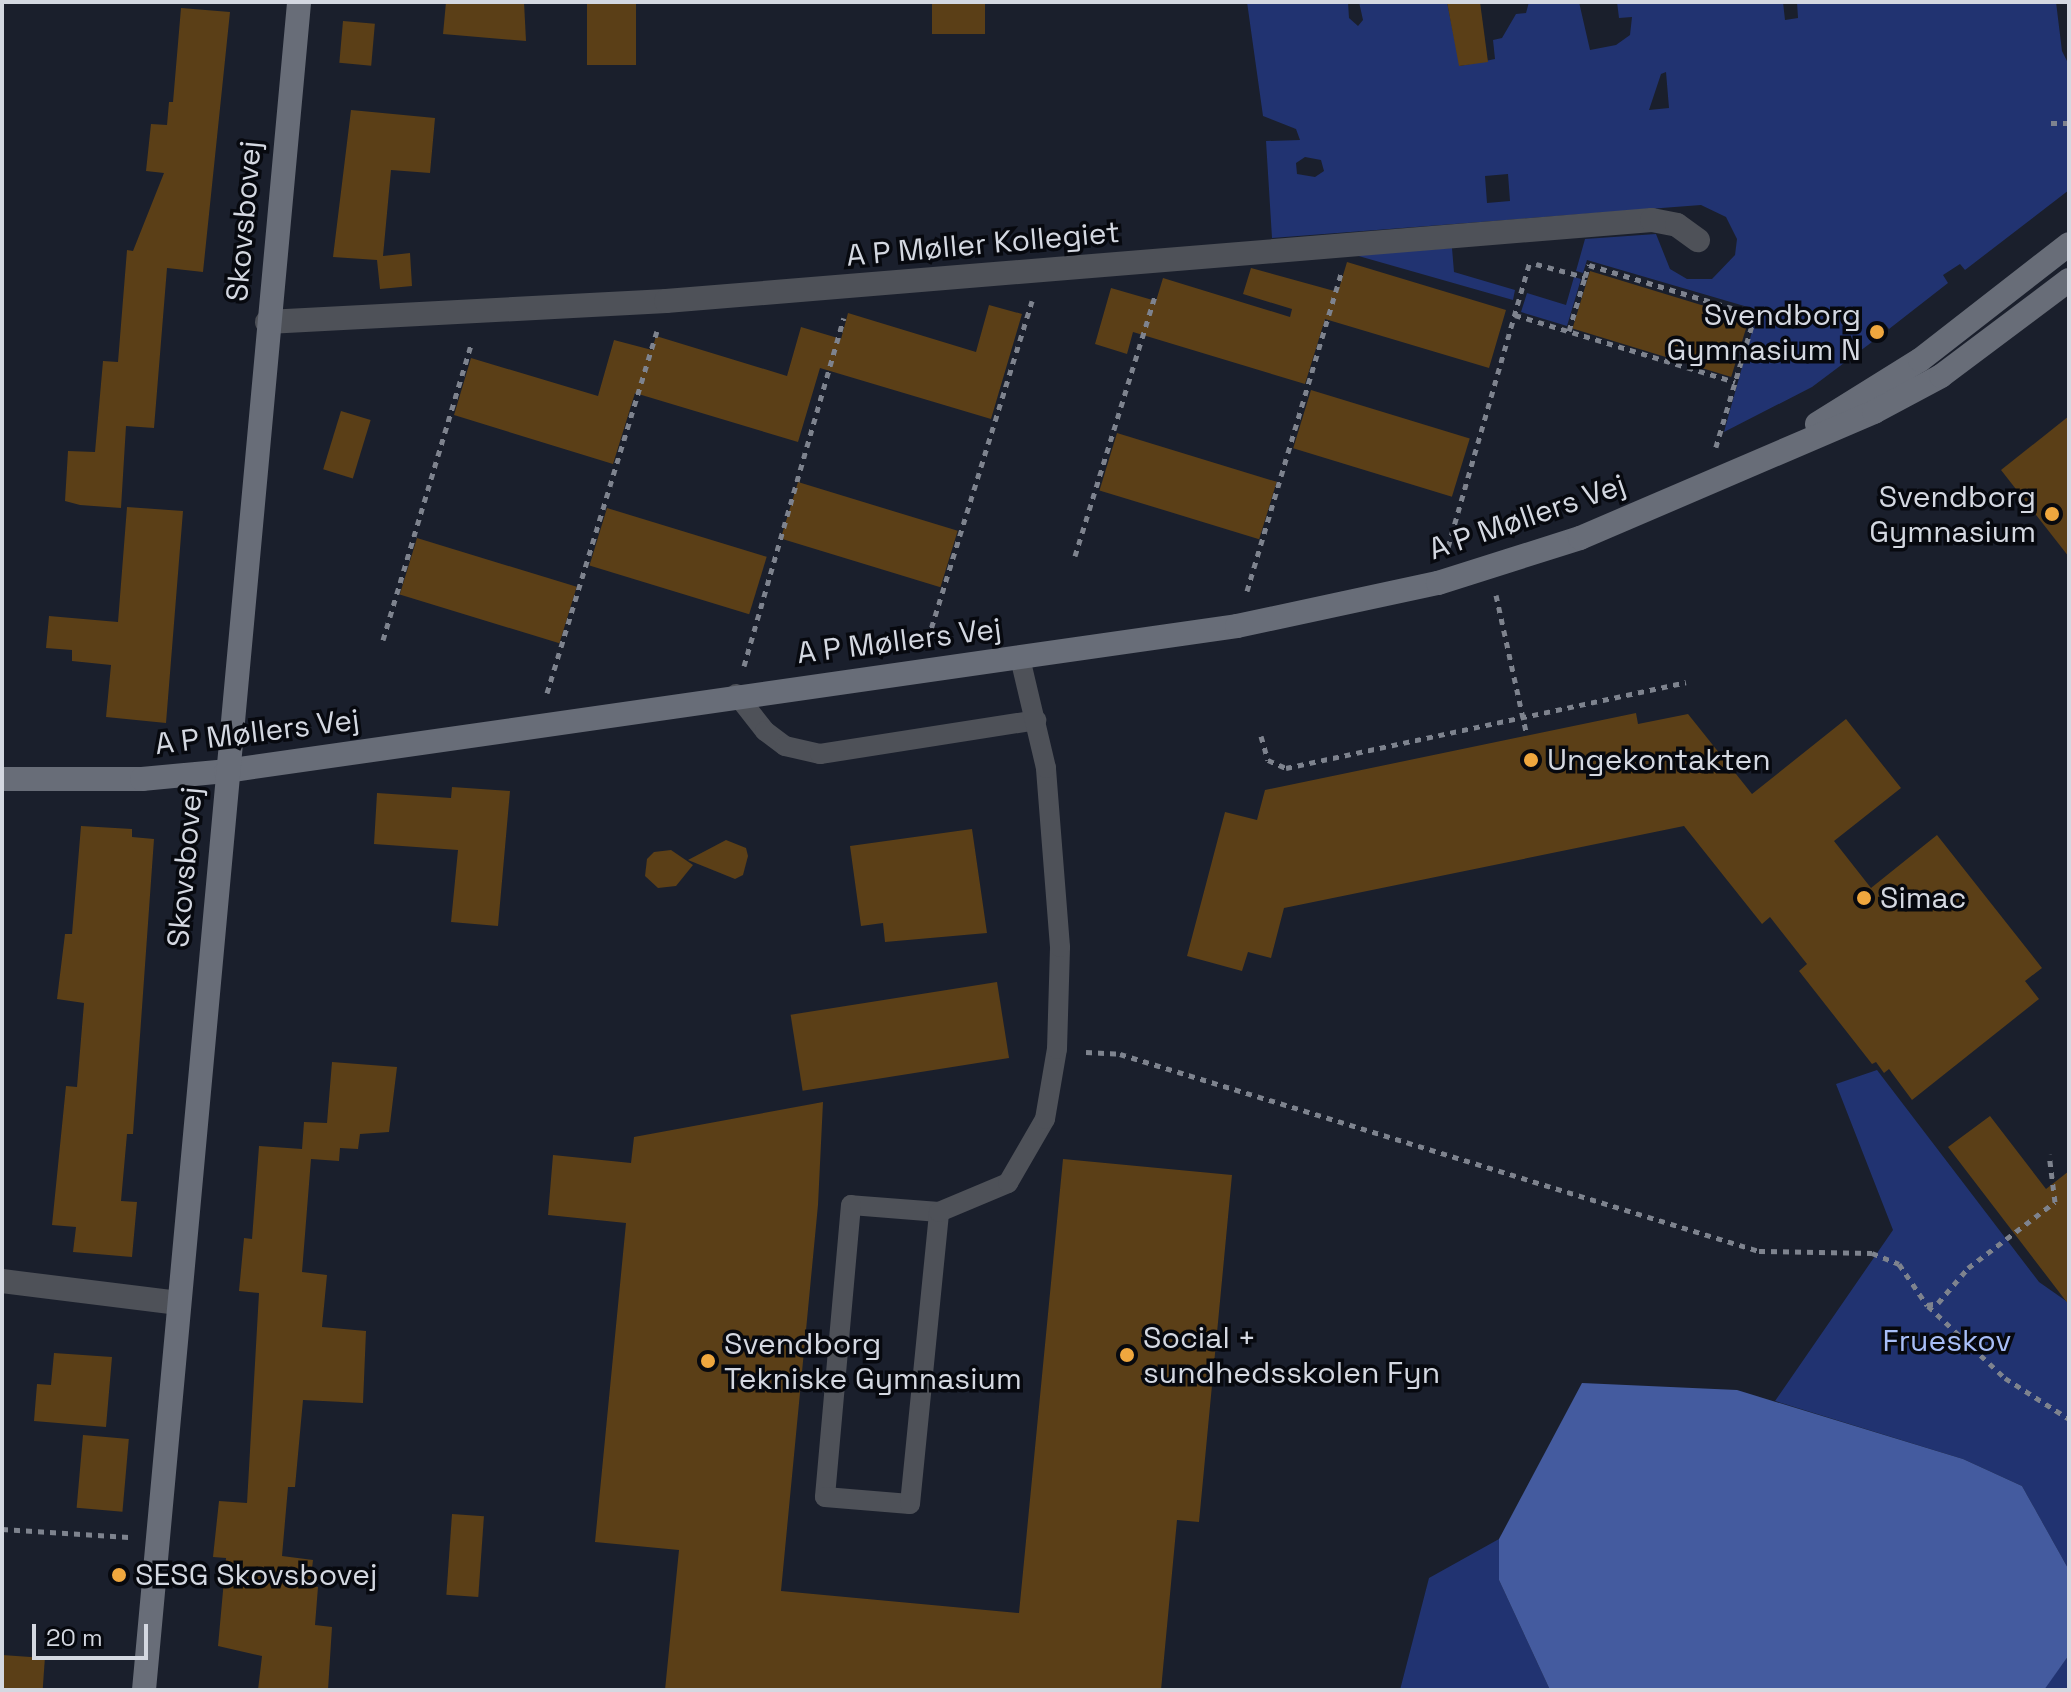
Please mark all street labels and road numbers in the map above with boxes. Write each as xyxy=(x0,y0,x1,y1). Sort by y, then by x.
street label: Skovsbovej xyxy=(219,139,269,303)
street label: A P Møller Kollegiet xyxy=(845,214,1121,274)
street label: A P Møllers Vej xyxy=(1424,466,1630,568)
street label: A P Møllers Vej xyxy=(794,611,1004,671)
street label: A P Møllers Vej xyxy=(152,702,362,762)
street label: Skovsbovej xyxy=(160,785,210,949)

